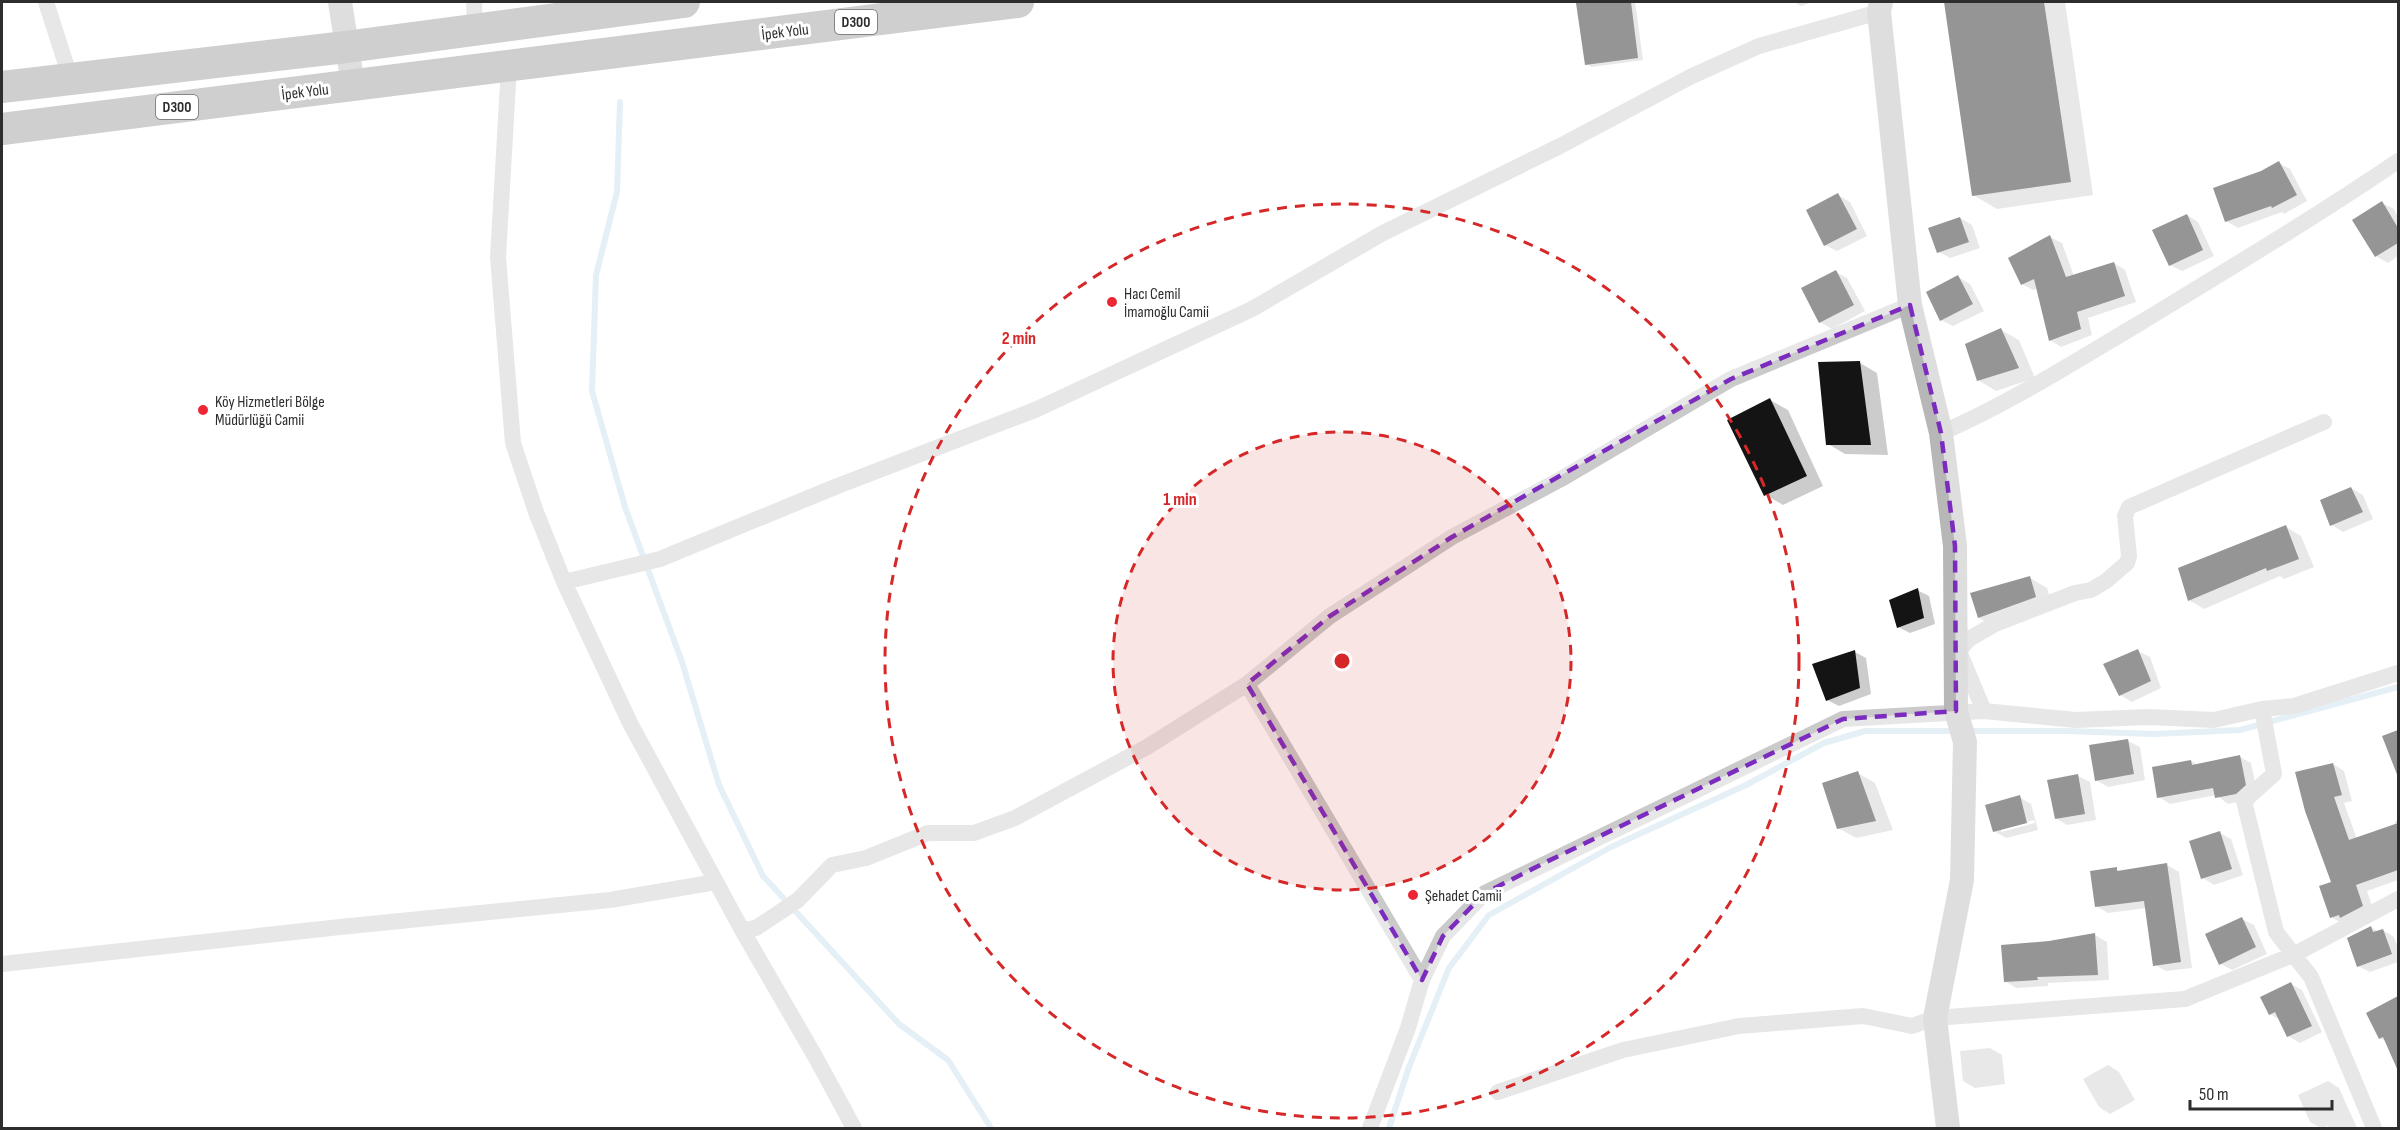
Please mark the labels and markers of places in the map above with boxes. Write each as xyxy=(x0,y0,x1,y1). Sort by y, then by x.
place label: Hacı Cemil İmamoğlu Camii xyxy=(1124,285,1209,322)
marker: Hacı Cemil İmamoğlu Camii xyxy=(1105,295,1119,309)
place label: Köy Hizmetleri Bölge Müdürlüğü Camii xyxy=(215,393,325,430)
marker: Köy Hizmetleri Bölge Müdürlüğü Camii xyxy=(196,403,210,417)
centre of rings xyxy=(1332,651,1352,671)
place label: Şehadet Camii xyxy=(1425,887,1502,906)
marker: Şehadet Camii xyxy=(1406,888,1420,902)

